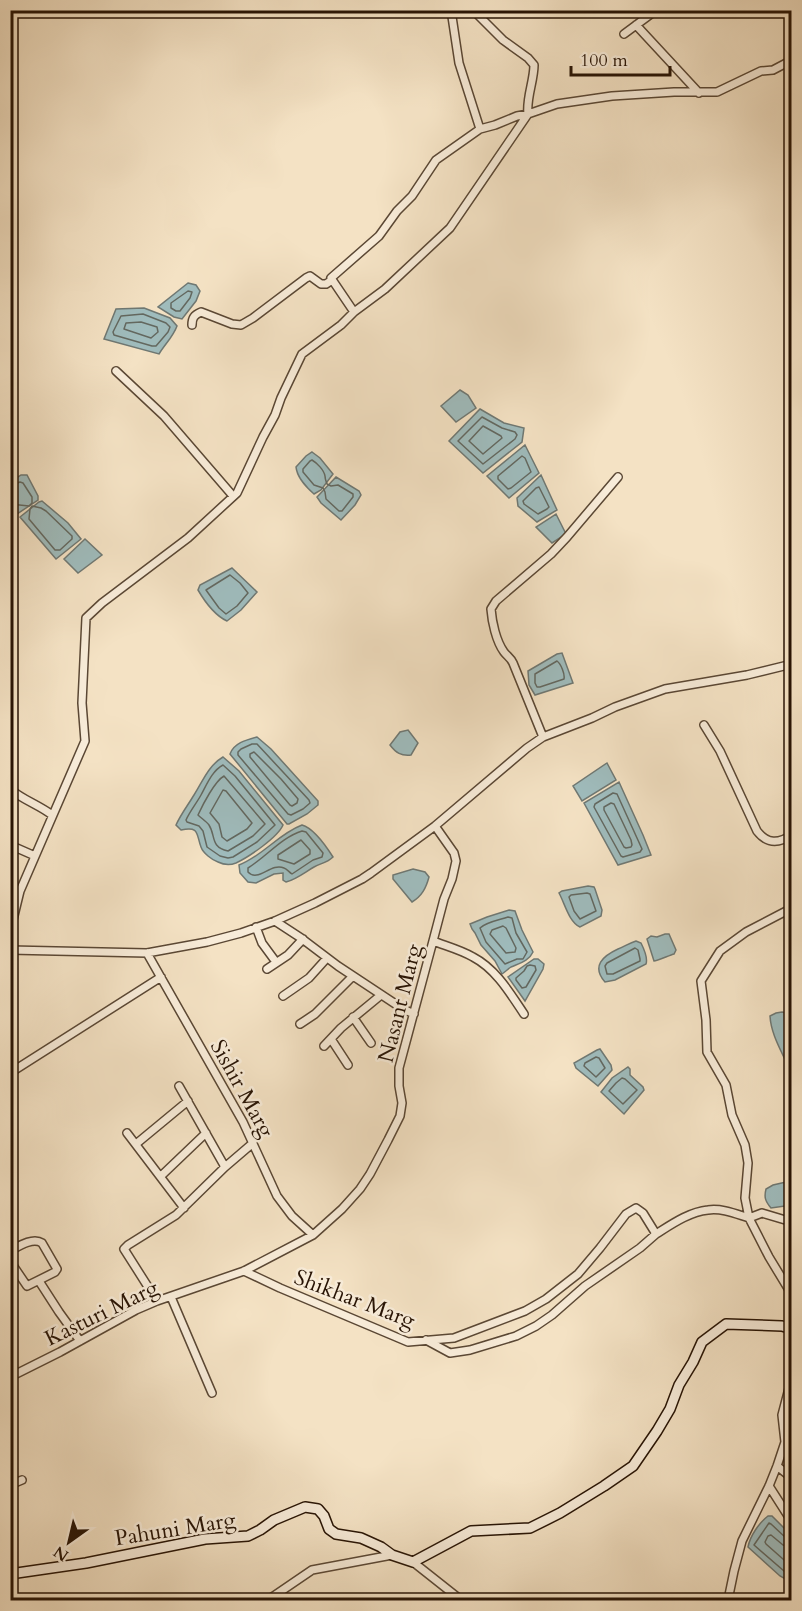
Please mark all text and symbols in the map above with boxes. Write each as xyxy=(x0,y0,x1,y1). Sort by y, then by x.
scale bar xyxy=(571,39,670,77)
text: 100 m xyxy=(580,48,628,73)
street label: Nasant Marg xyxy=(371,940,429,1066)
street label: Sishir Marg xyxy=(203,1034,282,1143)
street label: Shikhar Marg xyxy=(290,1262,420,1336)
street label: Kasturi Marg xyxy=(40,1272,164,1353)
street label: Pahuni Marg xyxy=(113,1505,238,1553)
north arrow xyxy=(39,1512,99,1572)
text: N xyxy=(49,1541,73,1567)

